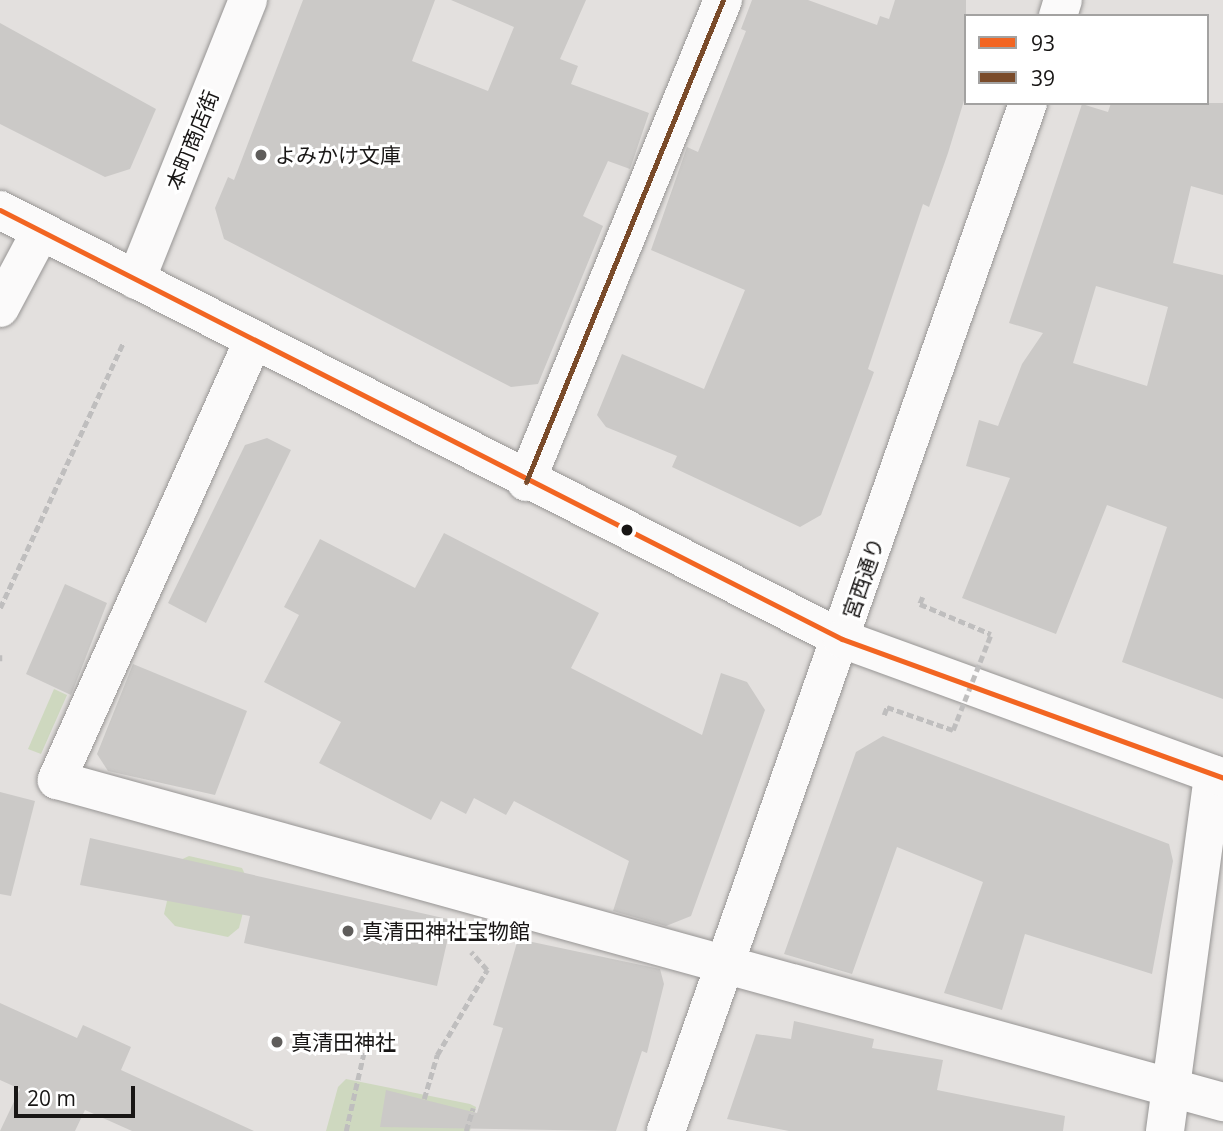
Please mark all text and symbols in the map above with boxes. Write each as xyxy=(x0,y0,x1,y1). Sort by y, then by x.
legend xyxy=(964,14,1209,105)
text: 93 xyxy=(1031,29,1055,57)
text: 39 xyxy=(1031,64,1055,92)
street label: 本町商店街 xyxy=(161,87,223,193)
place label: よみかけ文庫 xyxy=(275,142,401,168)
marker: よみかけ文庫 xyxy=(253,147,269,163)
unlabelled marker xyxy=(620,523,634,537)
street label: 宮西通り xyxy=(837,534,889,622)
place label: 真清田神社宝物館 xyxy=(362,918,530,944)
marker: 真清田神社宝物館 xyxy=(340,923,356,939)
place label: 真清田神社 xyxy=(291,1029,396,1055)
marker: 真清田神社 xyxy=(269,1034,285,1050)
scale bar xyxy=(18,1072,138,1116)
text: 20 m xyxy=(27,1084,76,1112)

